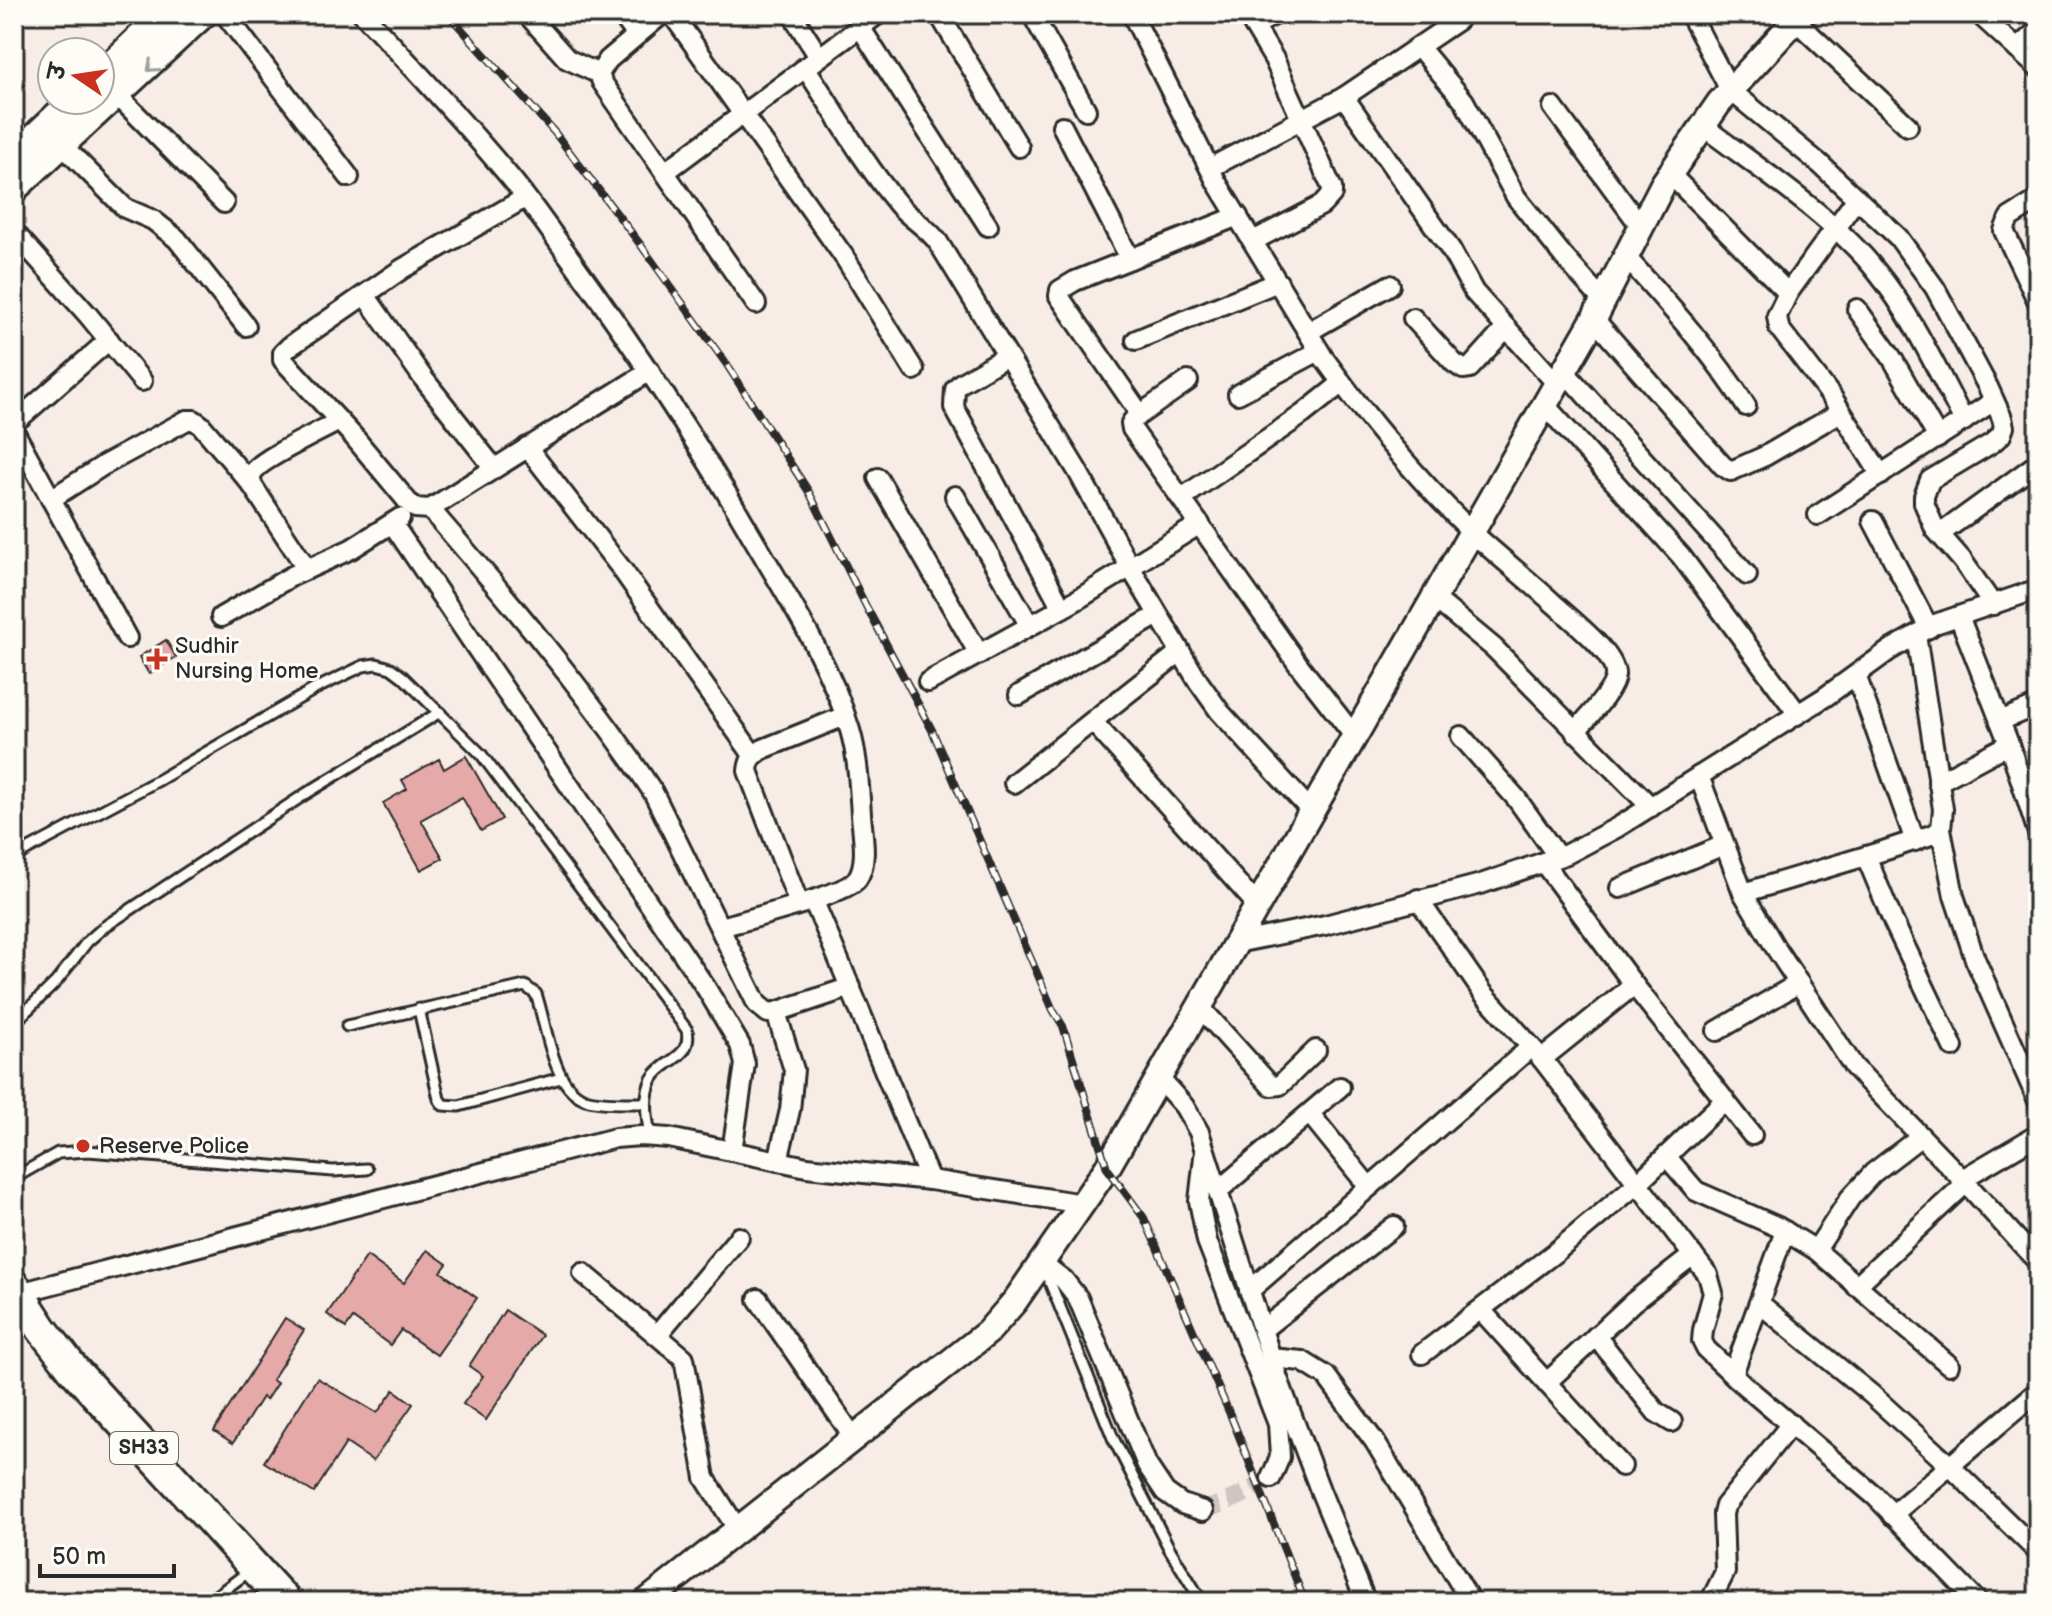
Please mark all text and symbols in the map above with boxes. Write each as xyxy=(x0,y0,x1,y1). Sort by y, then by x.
north arrow xyxy=(36,36,116,116)
one-way arrow xyxy=(146,57,161,71)
text: उ xyxy=(43,59,73,84)
place label: Sudhir Nursing Home xyxy=(175,633,319,685)
marker: Sudhir Nursing Home xyxy=(146,648,168,670)
place label: Reserve Police xyxy=(99,1133,249,1160)
marker: Reserve Police xyxy=(74,1137,92,1155)
road number: SH33 xyxy=(110,1432,178,1464)
scale bar xyxy=(40,1528,174,1578)
text: 50 m xyxy=(52,1542,106,1571)

